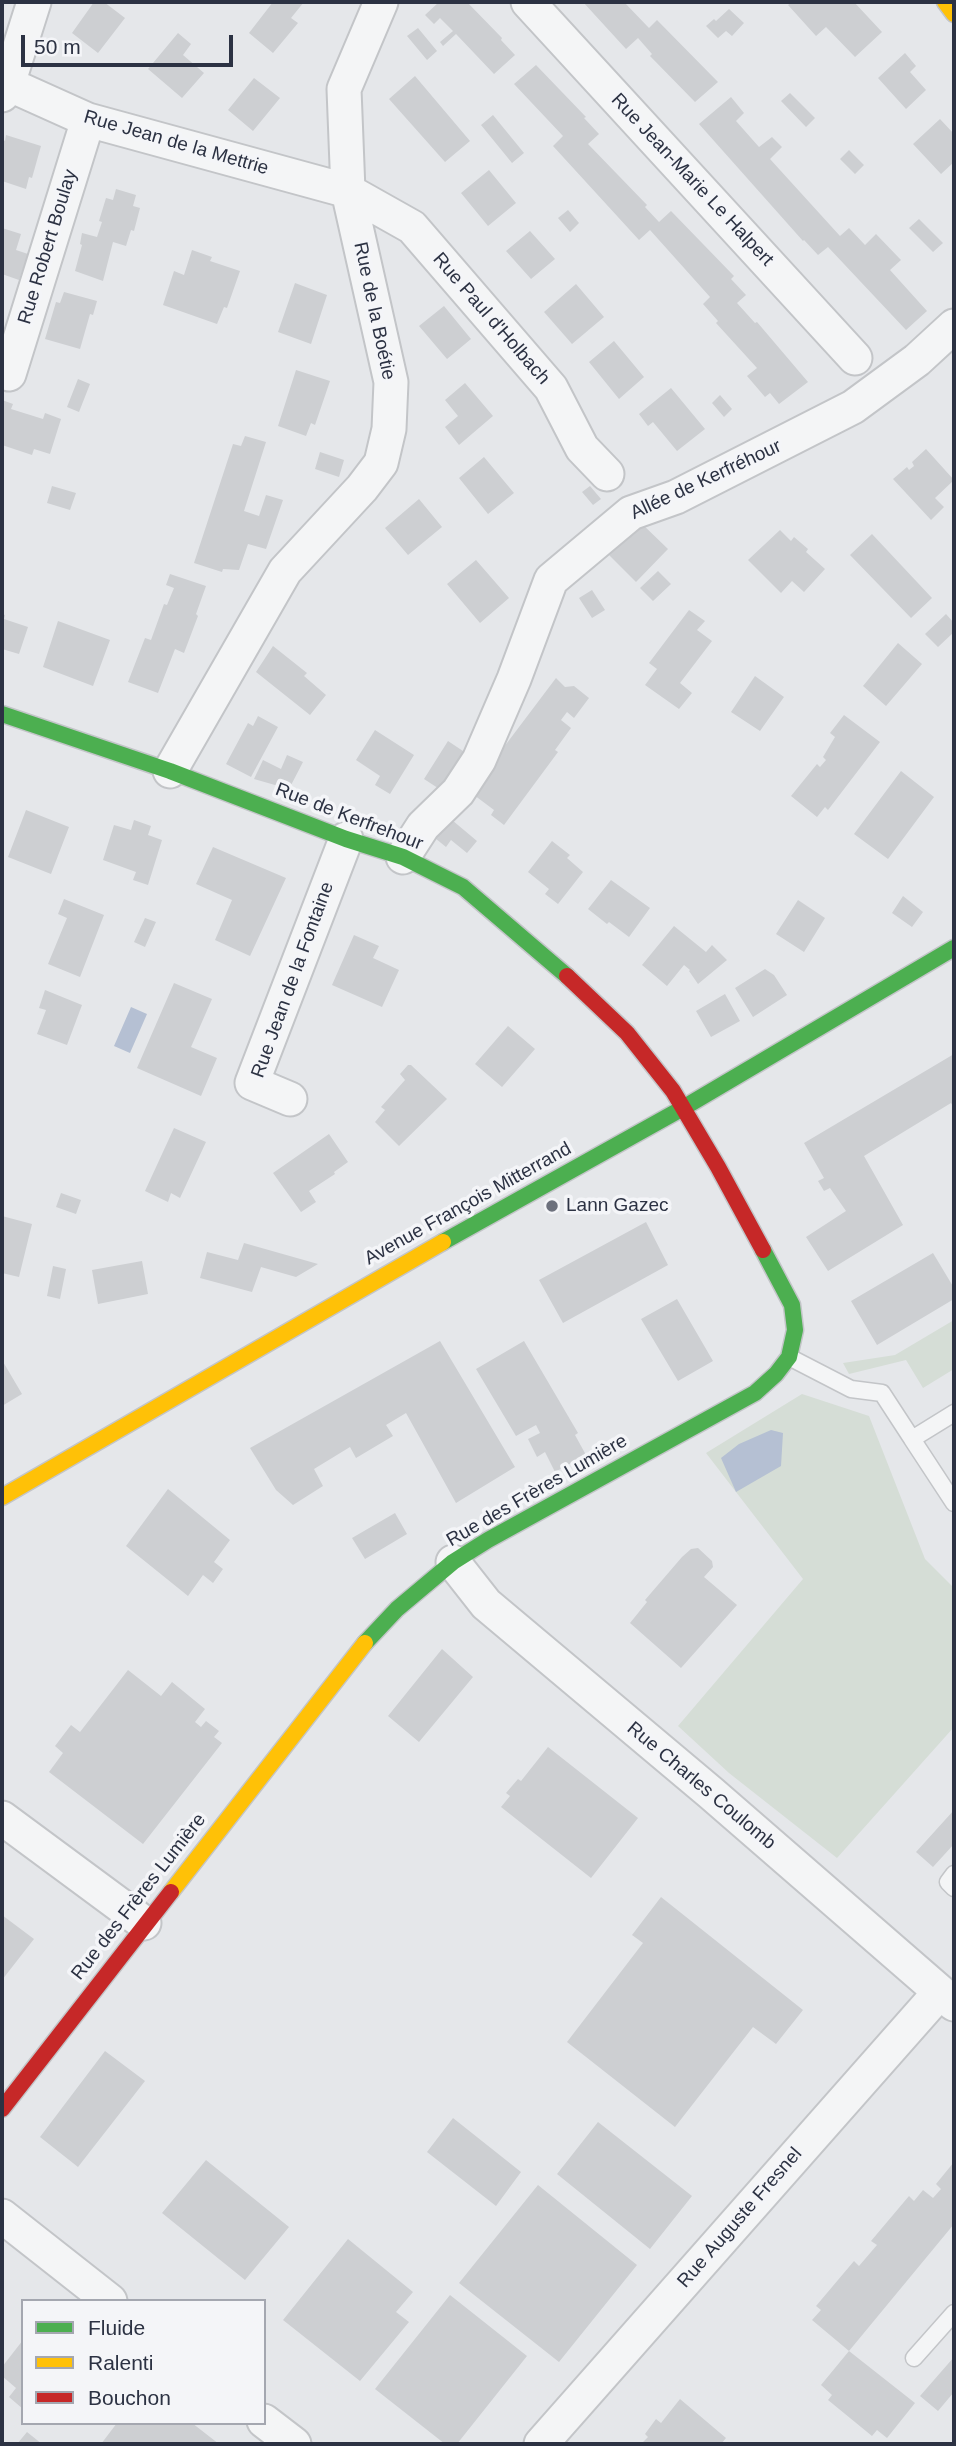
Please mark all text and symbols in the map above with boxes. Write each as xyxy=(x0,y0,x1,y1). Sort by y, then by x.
scale bar xyxy=(24,21,236,65)
text: 50 m xyxy=(34,35,81,58)
street label: Rue Jean-Marie Le Halpert xyxy=(606,89,778,271)
street label: Rue Jean de la Mettrie xyxy=(81,106,271,180)
street label: Rue Robert Boulay xyxy=(14,167,82,327)
street label: Rue de la Boétie xyxy=(348,240,400,382)
street label: Rue Paul d'Holbach xyxy=(428,248,554,390)
street label: Allée de Kerfréhour xyxy=(627,435,785,525)
street label: Rue de Kerfrehour xyxy=(272,778,426,856)
street label: Rue Jean de la Fontaine xyxy=(247,879,339,1081)
street label: Avenue François Mitterrand xyxy=(361,1138,575,1270)
place label: Lann Gazec xyxy=(566,1195,668,1217)
marker: Lann Gazec xyxy=(544,1198,560,1214)
street label: Rue des Frères Lumière xyxy=(443,1430,631,1552)
street label: Rue Charles Coulomb xyxy=(622,1717,780,1855)
street label: Rue des Frères Lumière xyxy=(67,1809,211,1985)
street label: Rue Auguste Fresnel xyxy=(673,2143,807,2293)
legend xyxy=(21,2299,266,2425)
text: Fluide xyxy=(88,2316,145,2339)
text: Ralenti xyxy=(88,2351,153,2374)
text: Bouchon xyxy=(88,2386,171,2409)

